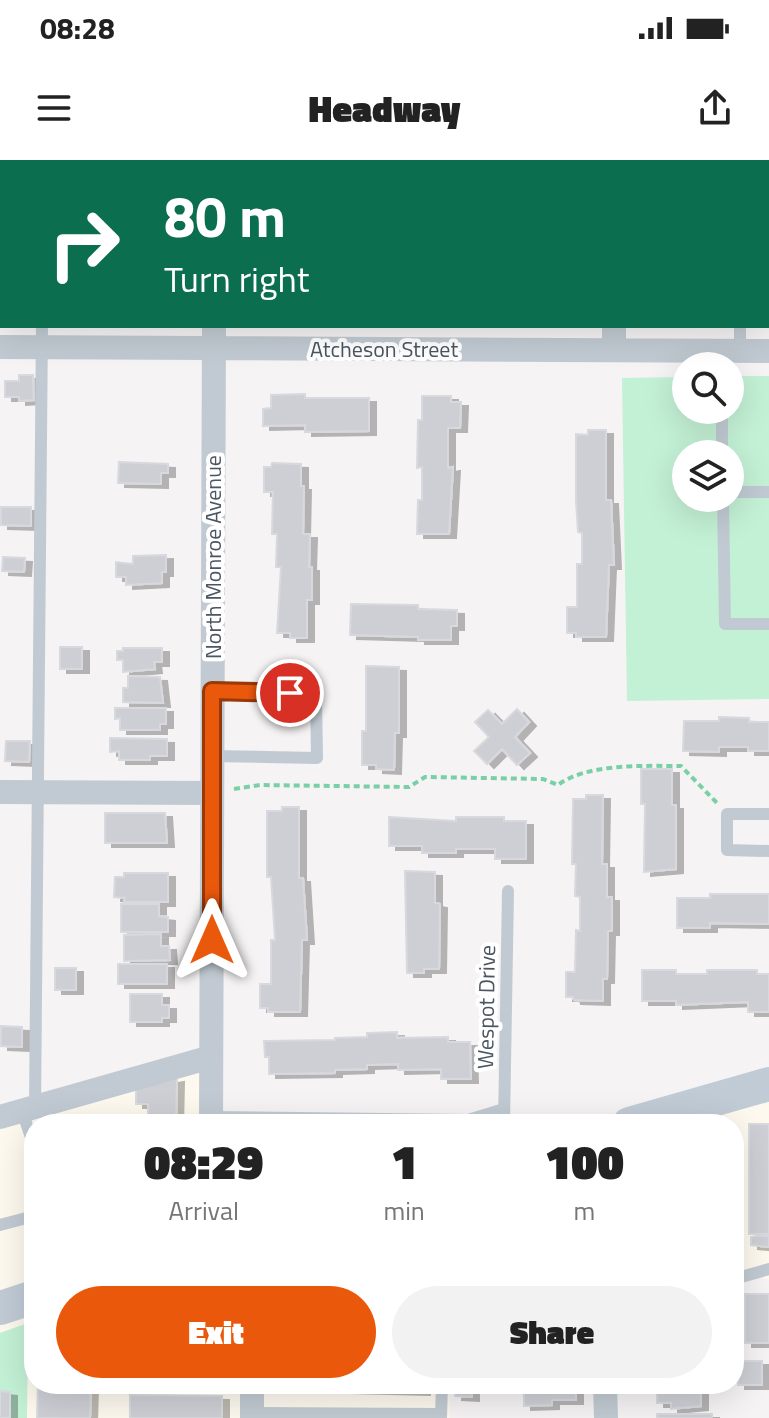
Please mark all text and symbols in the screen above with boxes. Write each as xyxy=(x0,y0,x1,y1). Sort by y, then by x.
text: 08:28 xyxy=(40,5,115,51)
text: Headway xyxy=(309,81,460,136)
icon: menu xyxy=(32,86,76,130)
icon: share xyxy=(693,86,737,130)
text: 80 m xyxy=(164,174,286,259)
icon: right xyxy=(32,192,136,296)
text: Turn right xyxy=(164,251,309,306)
street label: Atcheson Street xyxy=(310,332,458,366)
map controls xyxy=(672,352,744,512)
button: search xyxy=(672,352,744,424)
button: layers xyxy=(672,440,744,512)
street label: North Monroe Avenue xyxy=(196,455,230,659)
pin xyxy=(256,659,324,727)
icon: arrive xyxy=(268,671,312,715)
position arrow xyxy=(170,898,254,982)
street label: Wespot Drive xyxy=(468,945,504,1069)
text: 08:29 xyxy=(144,1125,263,1198)
text: 1 xyxy=(391,1125,417,1198)
text: 100 xyxy=(545,1125,624,1198)
text: Arrival xyxy=(168,1191,239,1230)
text: min xyxy=(383,1191,425,1230)
text: m xyxy=(574,1191,595,1230)
button: Exit xyxy=(56,1286,376,1378)
button: Share xyxy=(392,1286,712,1378)

